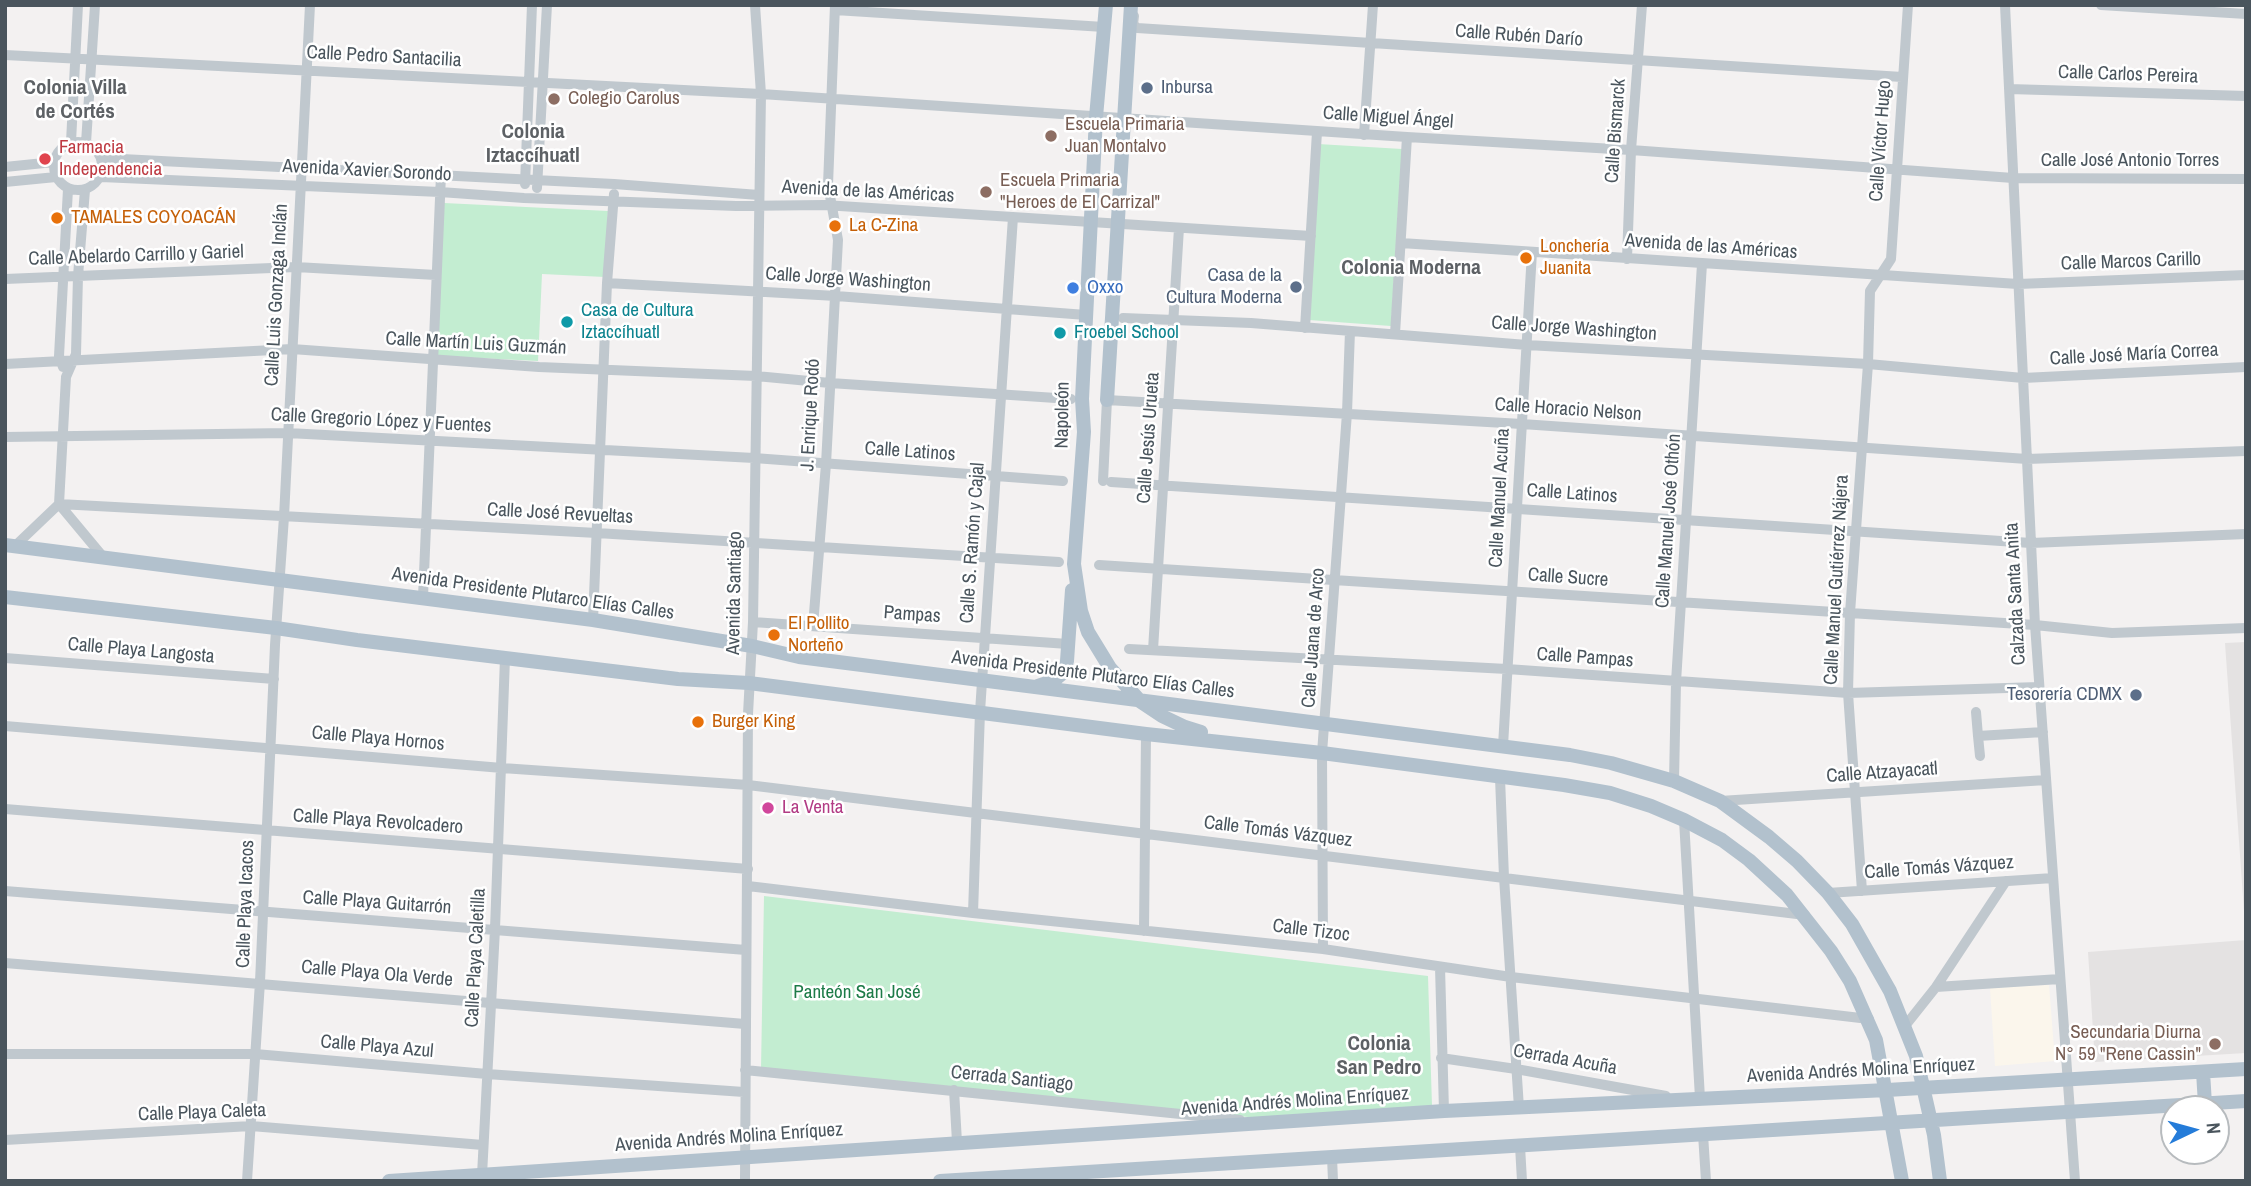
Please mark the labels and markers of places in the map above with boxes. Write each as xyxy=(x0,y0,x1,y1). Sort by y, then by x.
place label: Inbursa xyxy=(1161,77,1213,99)
marker: Inbursa xyxy=(1139,80,1155,96)
place label: Colegio Carolus xyxy=(568,88,680,110)
marker: Colegio Carolus xyxy=(546,91,562,107)
place label: Escuela Primaria Juan Montalvo xyxy=(1065,114,1184,158)
marker: Escuela Primaria Juan Montalvo xyxy=(1043,128,1059,144)
place label: Farmacia Independencia xyxy=(59,137,162,181)
marker: Farmacia Independencia xyxy=(37,151,53,167)
place label: Escuela Primaria "Heroes de El Carrizal" xyxy=(1000,170,1160,214)
marker: Escuela Primaria "Heroes de El Carrizal" xyxy=(978,184,994,200)
place label: TAMALES COYOACÁN xyxy=(71,207,236,229)
marker: TAMALES COYOACÁN xyxy=(49,210,65,226)
place label: La C-Zina xyxy=(849,215,918,237)
marker: La C-Zina xyxy=(827,218,843,234)
place label: Lonchería Juanita xyxy=(1540,236,1609,280)
marker: Lonchería Juanita xyxy=(1518,250,1534,266)
place label: Casa de la Cultura Moderna xyxy=(1166,265,1282,309)
place label: Oxxo xyxy=(1087,277,1123,299)
marker: Casa de la Cultura Moderna xyxy=(1288,279,1304,295)
marker: Oxxo xyxy=(1065,280,1081,296)
place label: Casa de Cultura Iztaccíhuatl xyxy=(581,300,694,344)
marker: Casa de Cultura Iztaccíhuatl xyxy=(559,314,575,330)
place label: Froebel School xyxy=(1074,322,1179,344)
marker: Froebel School xyxy=(1052,325,1068,341)
place label: El Pollito Norteño xyxy=(788,613,849,657)
marker: El Pollito Norteño xyxy=(766,627,782,643)
place label: Tesorería CDMX xyxy=(2007,684,2122,706)
marker: Tesorería CDMX xyxy=(2128,687,2144,703)
place label: Burger King xyxy=(712,711,795,733)
marker: Burger King xyxy=(690,714,706,730)
place label: La Venta xyxy=(782,797,844,819)
marker: La Venta xyxy=(760,800,776,816)
place label: Secundaria Diurna N° 59 "Rene Cassin" xyxy=(2055,1022,2201,1066)
marker: Secundaria Diurna N° 59 "Rene Cassin" xyxy=(2207,1036,2223,1052)

